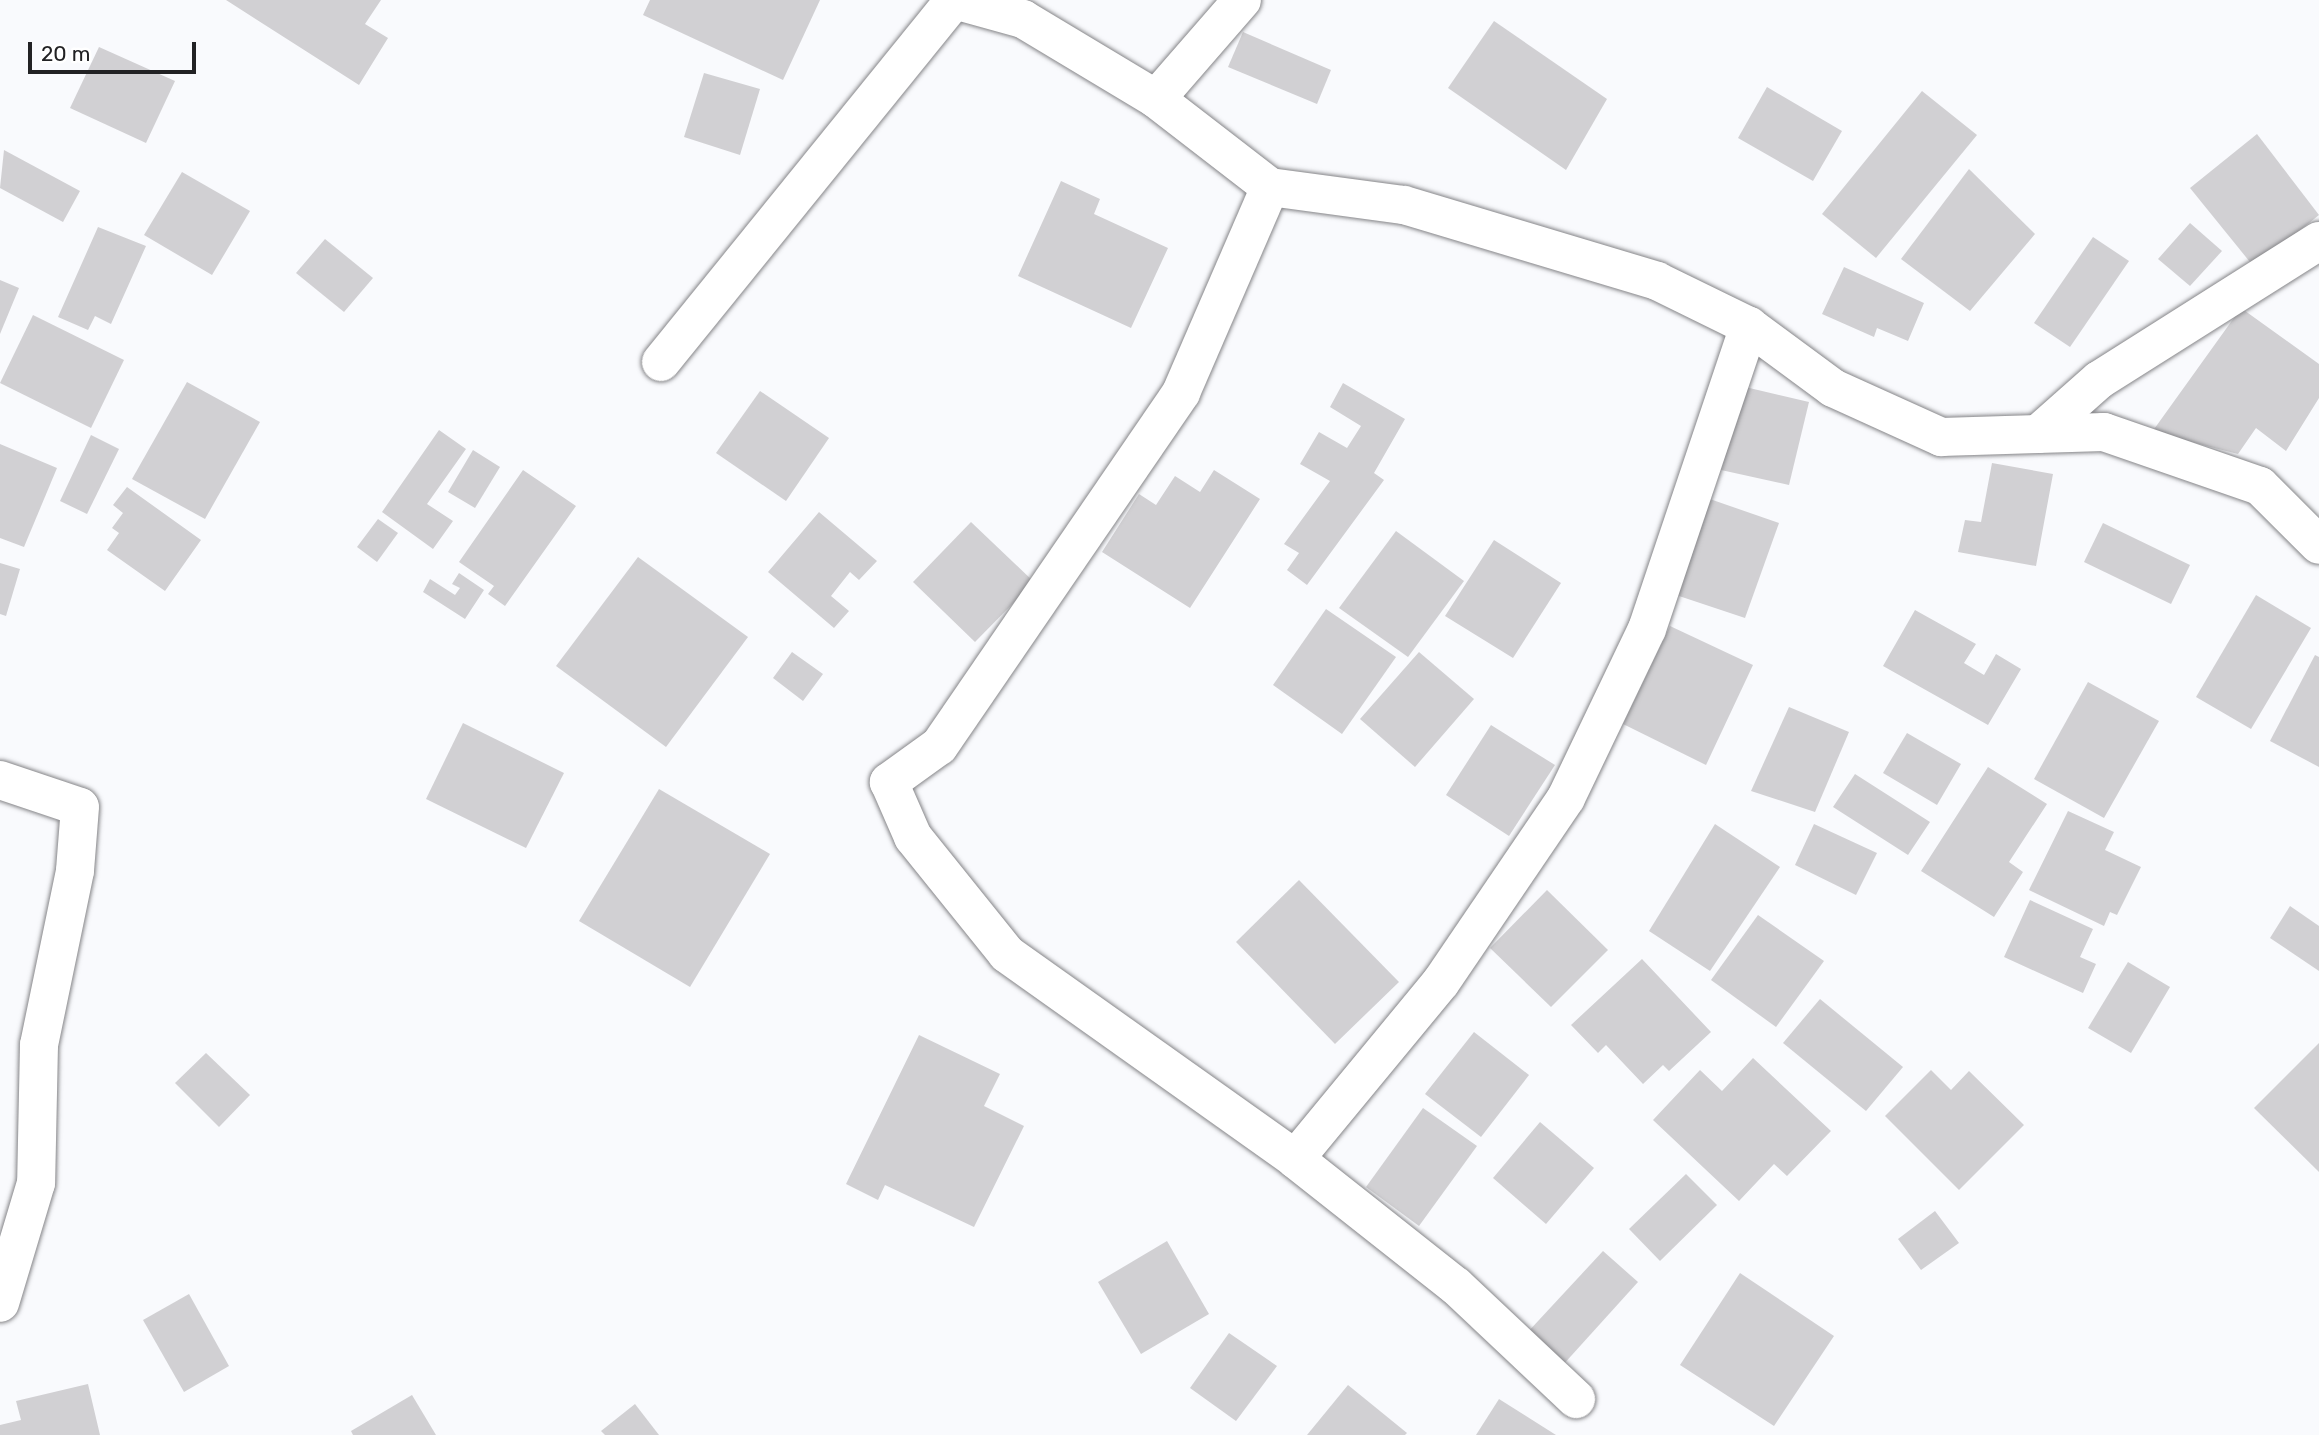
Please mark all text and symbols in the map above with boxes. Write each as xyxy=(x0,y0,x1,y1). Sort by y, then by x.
scale bar xyxy=(32,28,200,72)
text: 20 m xyxy=(41,41,90,66)

